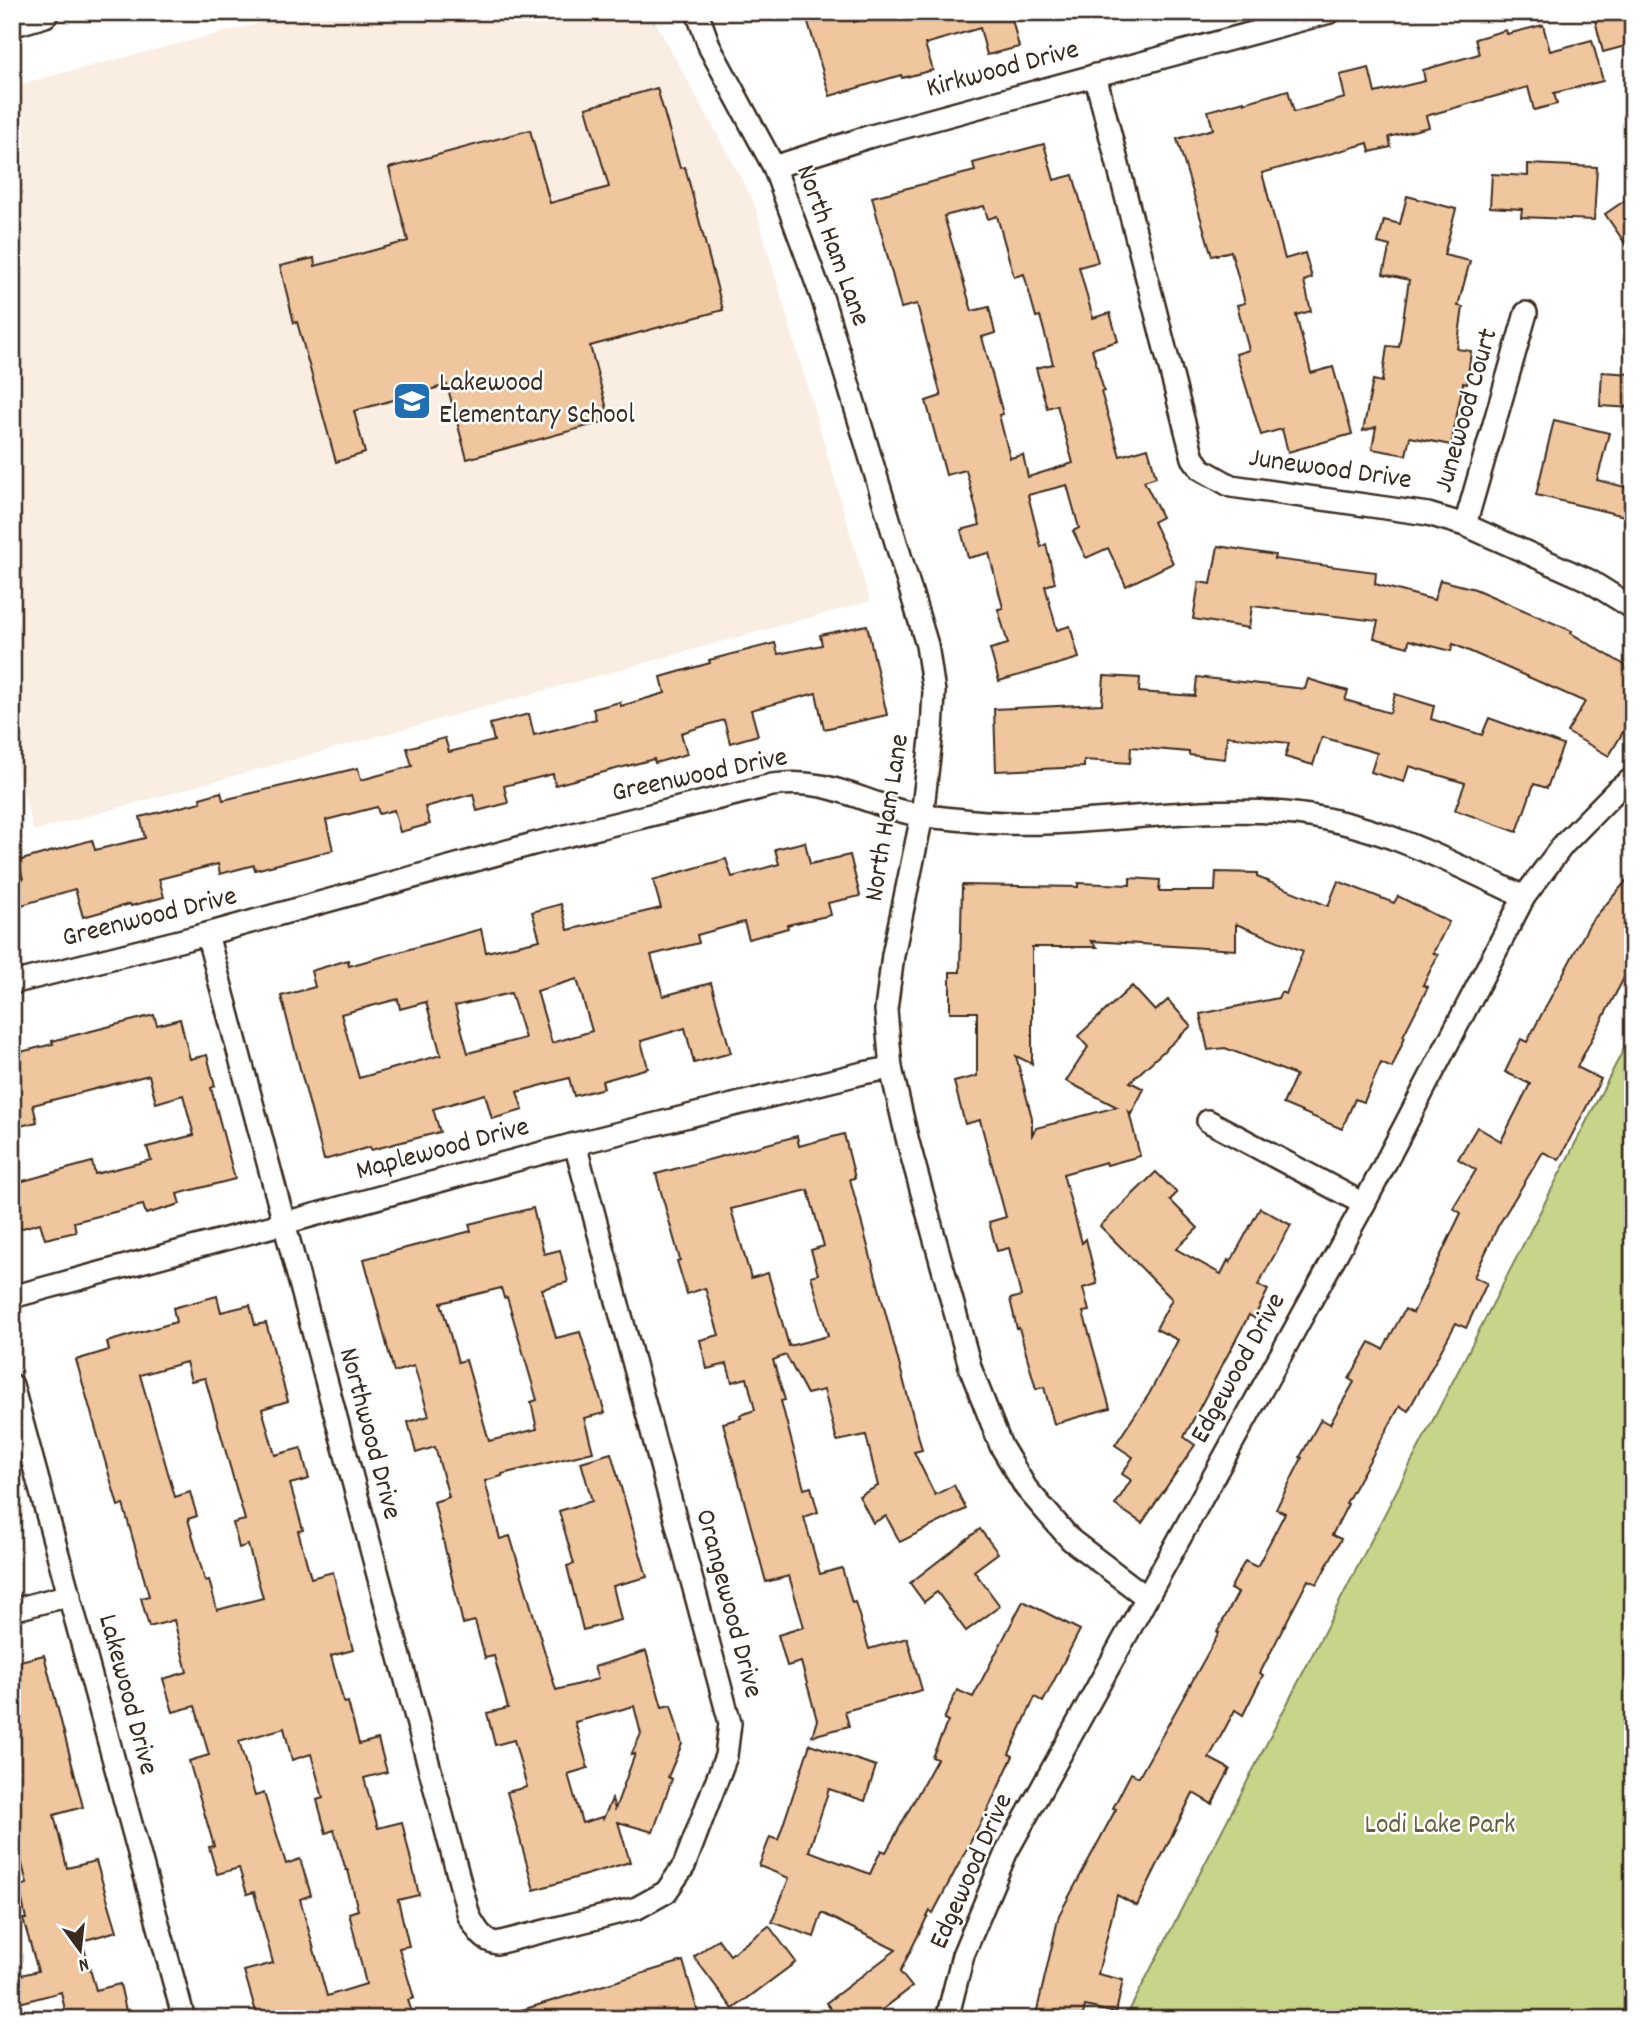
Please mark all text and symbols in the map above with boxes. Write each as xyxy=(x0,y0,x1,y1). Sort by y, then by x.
street label: Kirkwood Drive xyxy=(922,31,1084,111)
street label: North Ham Lane xyxy=(783,160,879,332)
street label: Junewood Court xyxy=(1425,324,1511,498)
place label: Lakewood Elementary School xyxy=(439,365,635,437)
school or university icon: Lakewood Elementary School xyxy=(391,380,433,422)
street label: Junewood Drive xyxy=(1246,440,1414,502)
street label: North Ham Lane xyxy=(856,731,922,905)
street label: Greenwood Drive xyxy=(609,739,791,815)
street label: Greenwood Drive xyxy=(59,878,241,960)
street label: Maplewood Drive xyxy=(352,1109,534,1193)
street label: Edgewood Drive xyxy=(1182,1286,1298,1452)
street label: Northwood Drive xyxy=(326,1344,410,1524)
street label: Orangewood Drive xyxy=(683,1505,771,1703)
street label: Lakewood Drive xyxy=(85,1610,167,1780)
street label: Edgewood Drive xyxy=(921,1788,1025,1956)
park label: Lodi Lake Park xyxy=(1364,1807,1516,1847)
north arrow xyxy=(46,1916,116,1986)
text: N xyxy=(75,1949,92,1977)

